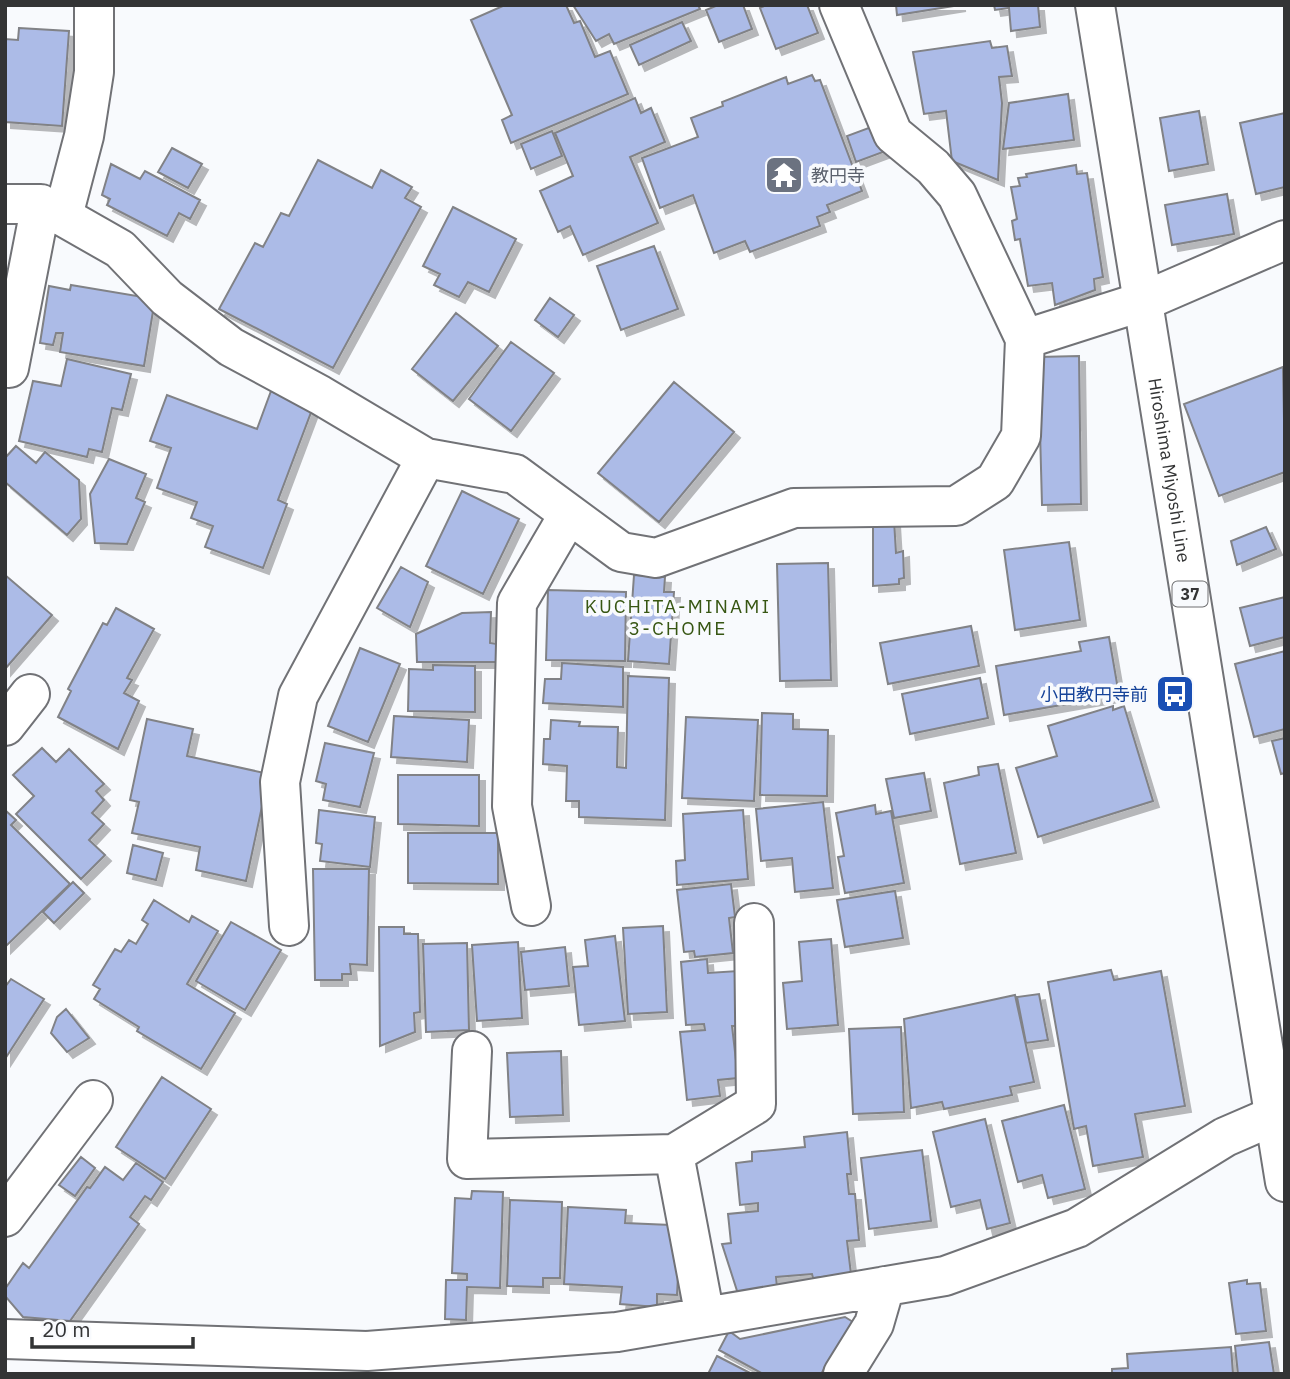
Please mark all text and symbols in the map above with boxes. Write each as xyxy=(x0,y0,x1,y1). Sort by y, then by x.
temple icon: 教円寺 xyxy=(763,154,805,196)
place label: 教円寺 xyxy=(811,164,865,187)
street label: Hiroshima Miyoshi Line xyxy=(1144,376,1196,564)
road number: 37 xyxy=(1172,582,1208,607)
district label: KUCHITA-MINAMI 3-CHOME xyxy=(585,594,771,640)
bus stop icon: 小田教円寺前 xyxy=(1154,673,1196,715)
place label: 小田教円寺前 xyxy=(1040,683,1148,706)
scale bar xyxy=(32,1306,192,1350)
text: 20 m xyxy=(42,1315,91,1343)

